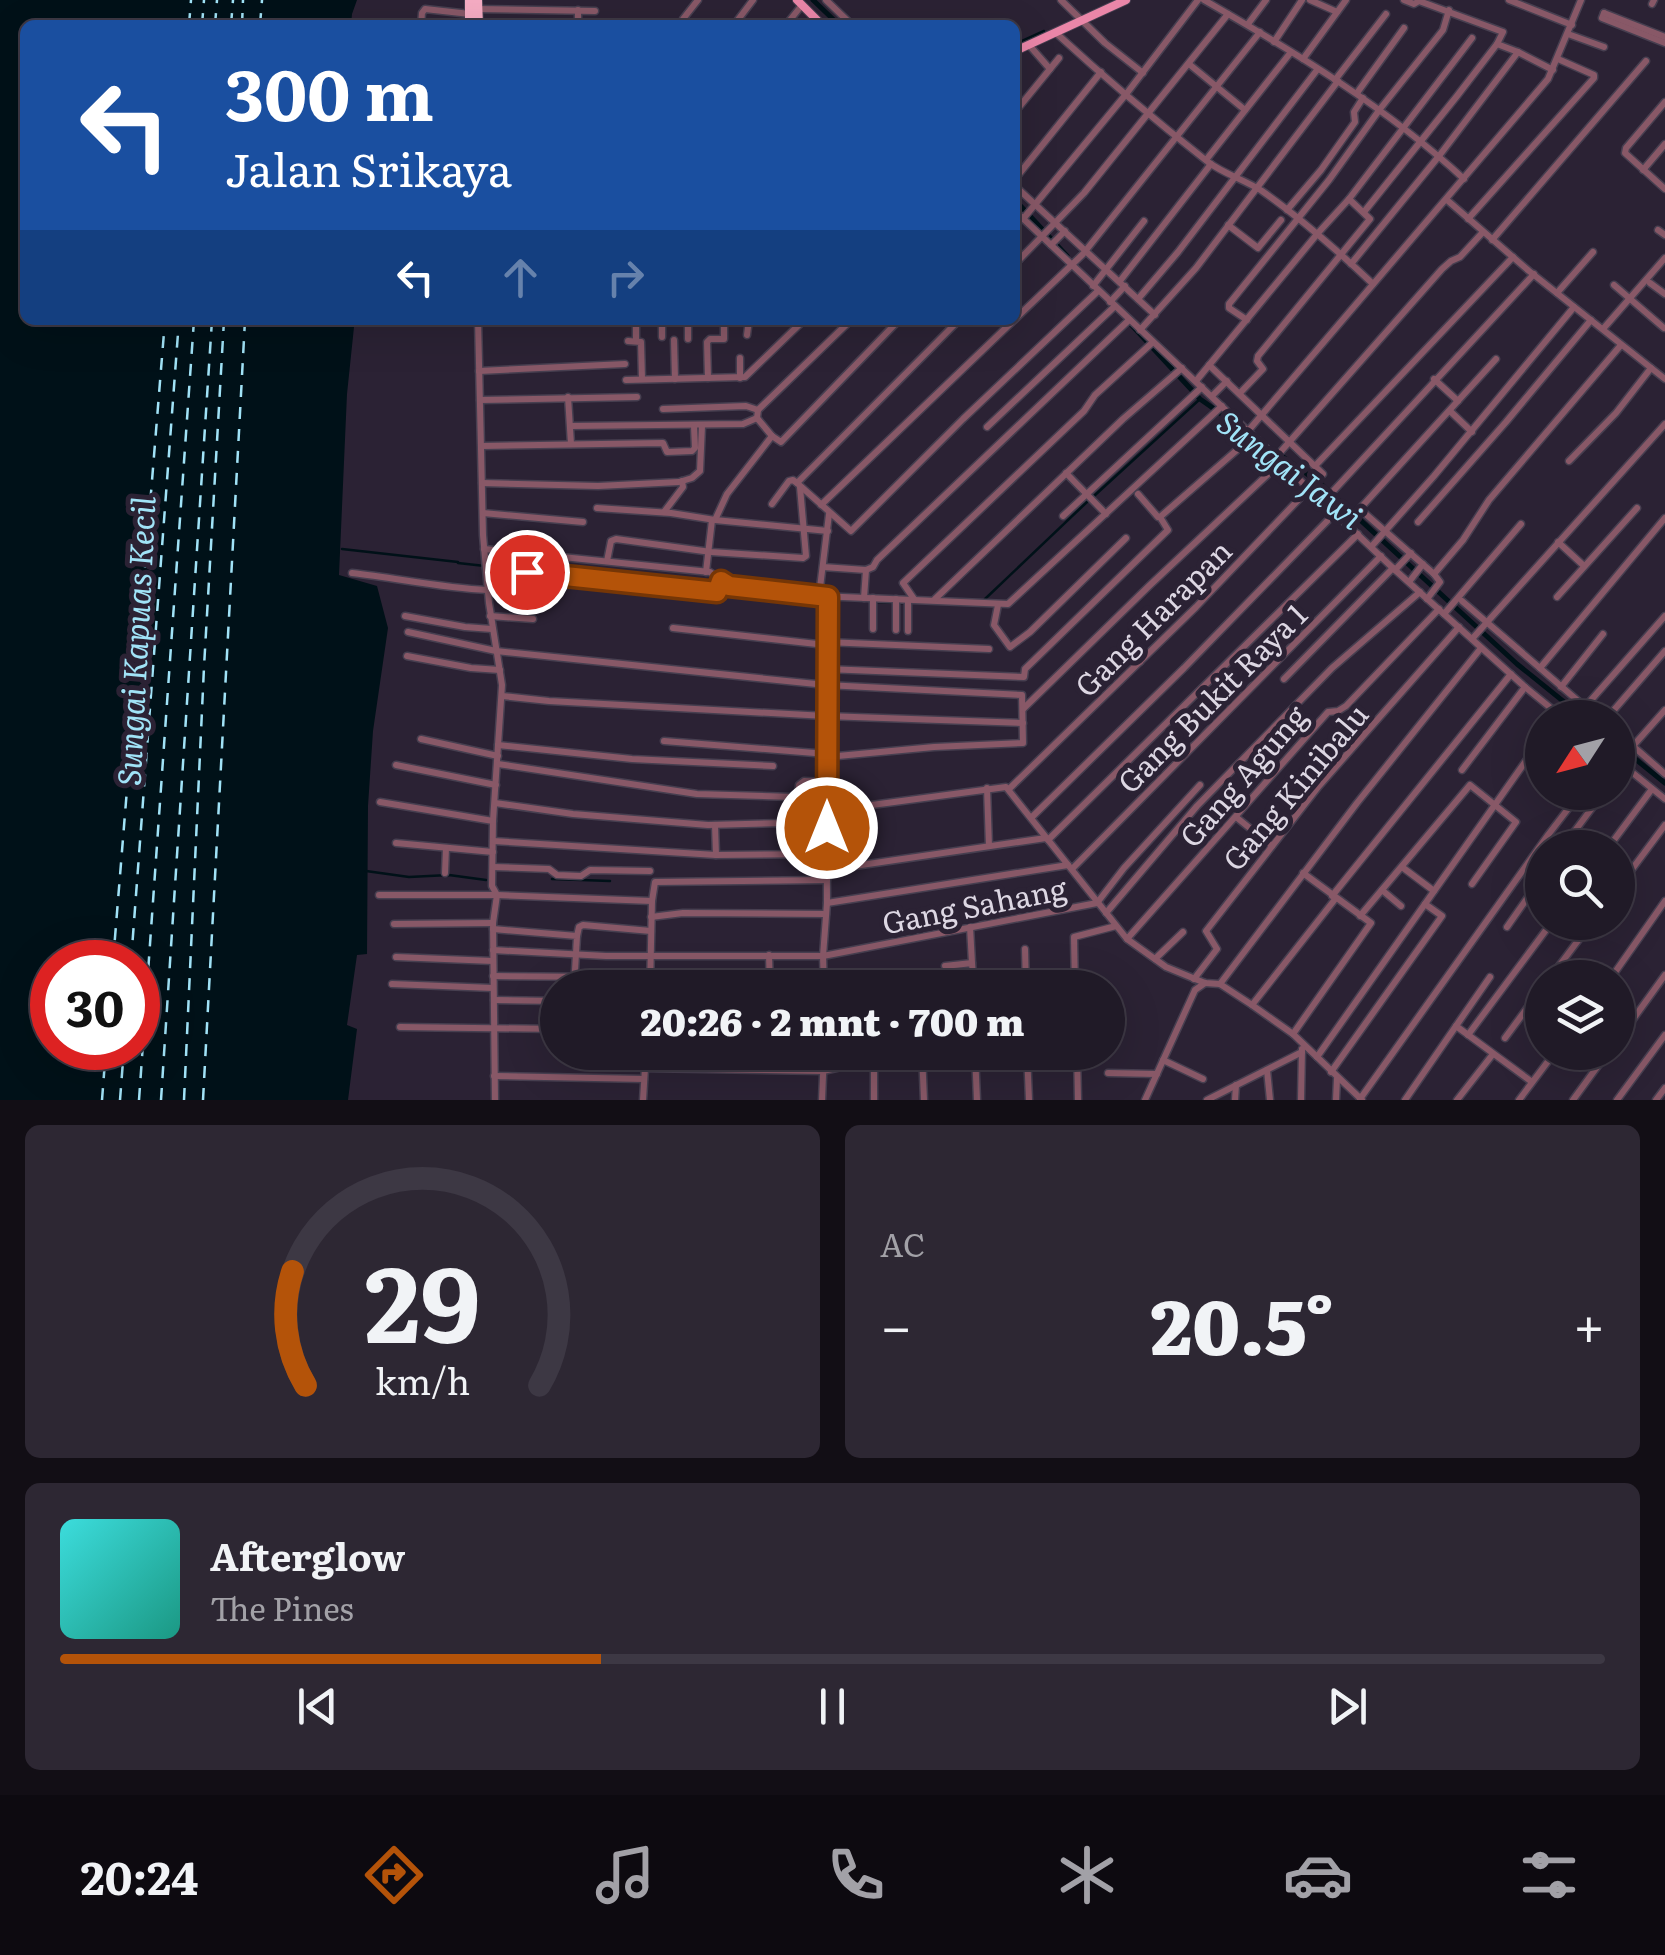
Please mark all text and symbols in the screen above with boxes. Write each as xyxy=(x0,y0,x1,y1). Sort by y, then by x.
text: 300 m xyxy=(225,39,434,143)
icon: left xyxy=(60,60,190,190)
text: Jalan Srikaya xyxy=(225,134,512,201)
icon: left xyxy=(388,250,443,305)
icon: ahead xyxy=(493,250,548,305)
icon: right xyxy=(598,250,653,305)
water label: Sungai Jawi xyxy=(1208,397,1374,539)
water label: Sungai Kapuas Kecil xyxy=(102,495,166,787)
street label: Gang Harapan xyxy=(1063,528,1241,706)
pin xyxy=(485,530,570,615)
icon: arrive xyxy=(500,545,555,600)
street label: Gang Bukit Raya 1 xyxy=(1106,592,1316,802)
street label: Gang Kinibalu xyxy=(1211,693,1377,879)
street label: Gang Agung xyxy=(1168,694,1316,856)
north arrow xyxy=(1525,700,1635,810)
map controls xyxy=(1525,700,1635,1070)
position arrow xyxy=(775,776,879,880)
button: search xyxy=(1525,830,1635,940)
street label: Gang Sahang xyxy=(878,865,1070,943)
speed limit sign: 30 xyxy=(30,940,160,1070)
button: layers xyxy=(1525,960,1635,1070)
text: 20:26 · 2 mnt · 700 m xyxy=(641,991,1024,1048)
text: AC xyxy=(880,1219,925,1267)
text: 29 xyxy=(365,1221,480,1375)
text: 20.5° xyxy=(1151,1267,1334,1378)
text: − xyxy=(880,1282,912,1364)
text: + xyxy=(1573,1282,1605,1364)
text: km/h xyxy=(375,1353,470,1406)
text: Afterglow xyxy=(210,1526,405,1583)
text: The Pines xyxy=(210,1583,354,1631)
icon: previous xyxy=(290,1679,345,1734)
icon: pause xyxy=(805,1679,860,1734)
icon: next xyxy=(1320,1679,1375,1734)
icon: directions xyxy=(359,1840,429,1910)
icon: music xyxy=(590,1840,660,1910)
icon: phone xyxy=(821,1840,891,1910)
icon: climate xyxy=(1052,1840,1122,1910)
icon: car xyxy=(1283,1840,1353,1910)
icon: filters xyxy=(1514,1840,1584,1910)
text: 20:24 xyxy=(81,1842,198,1909)

